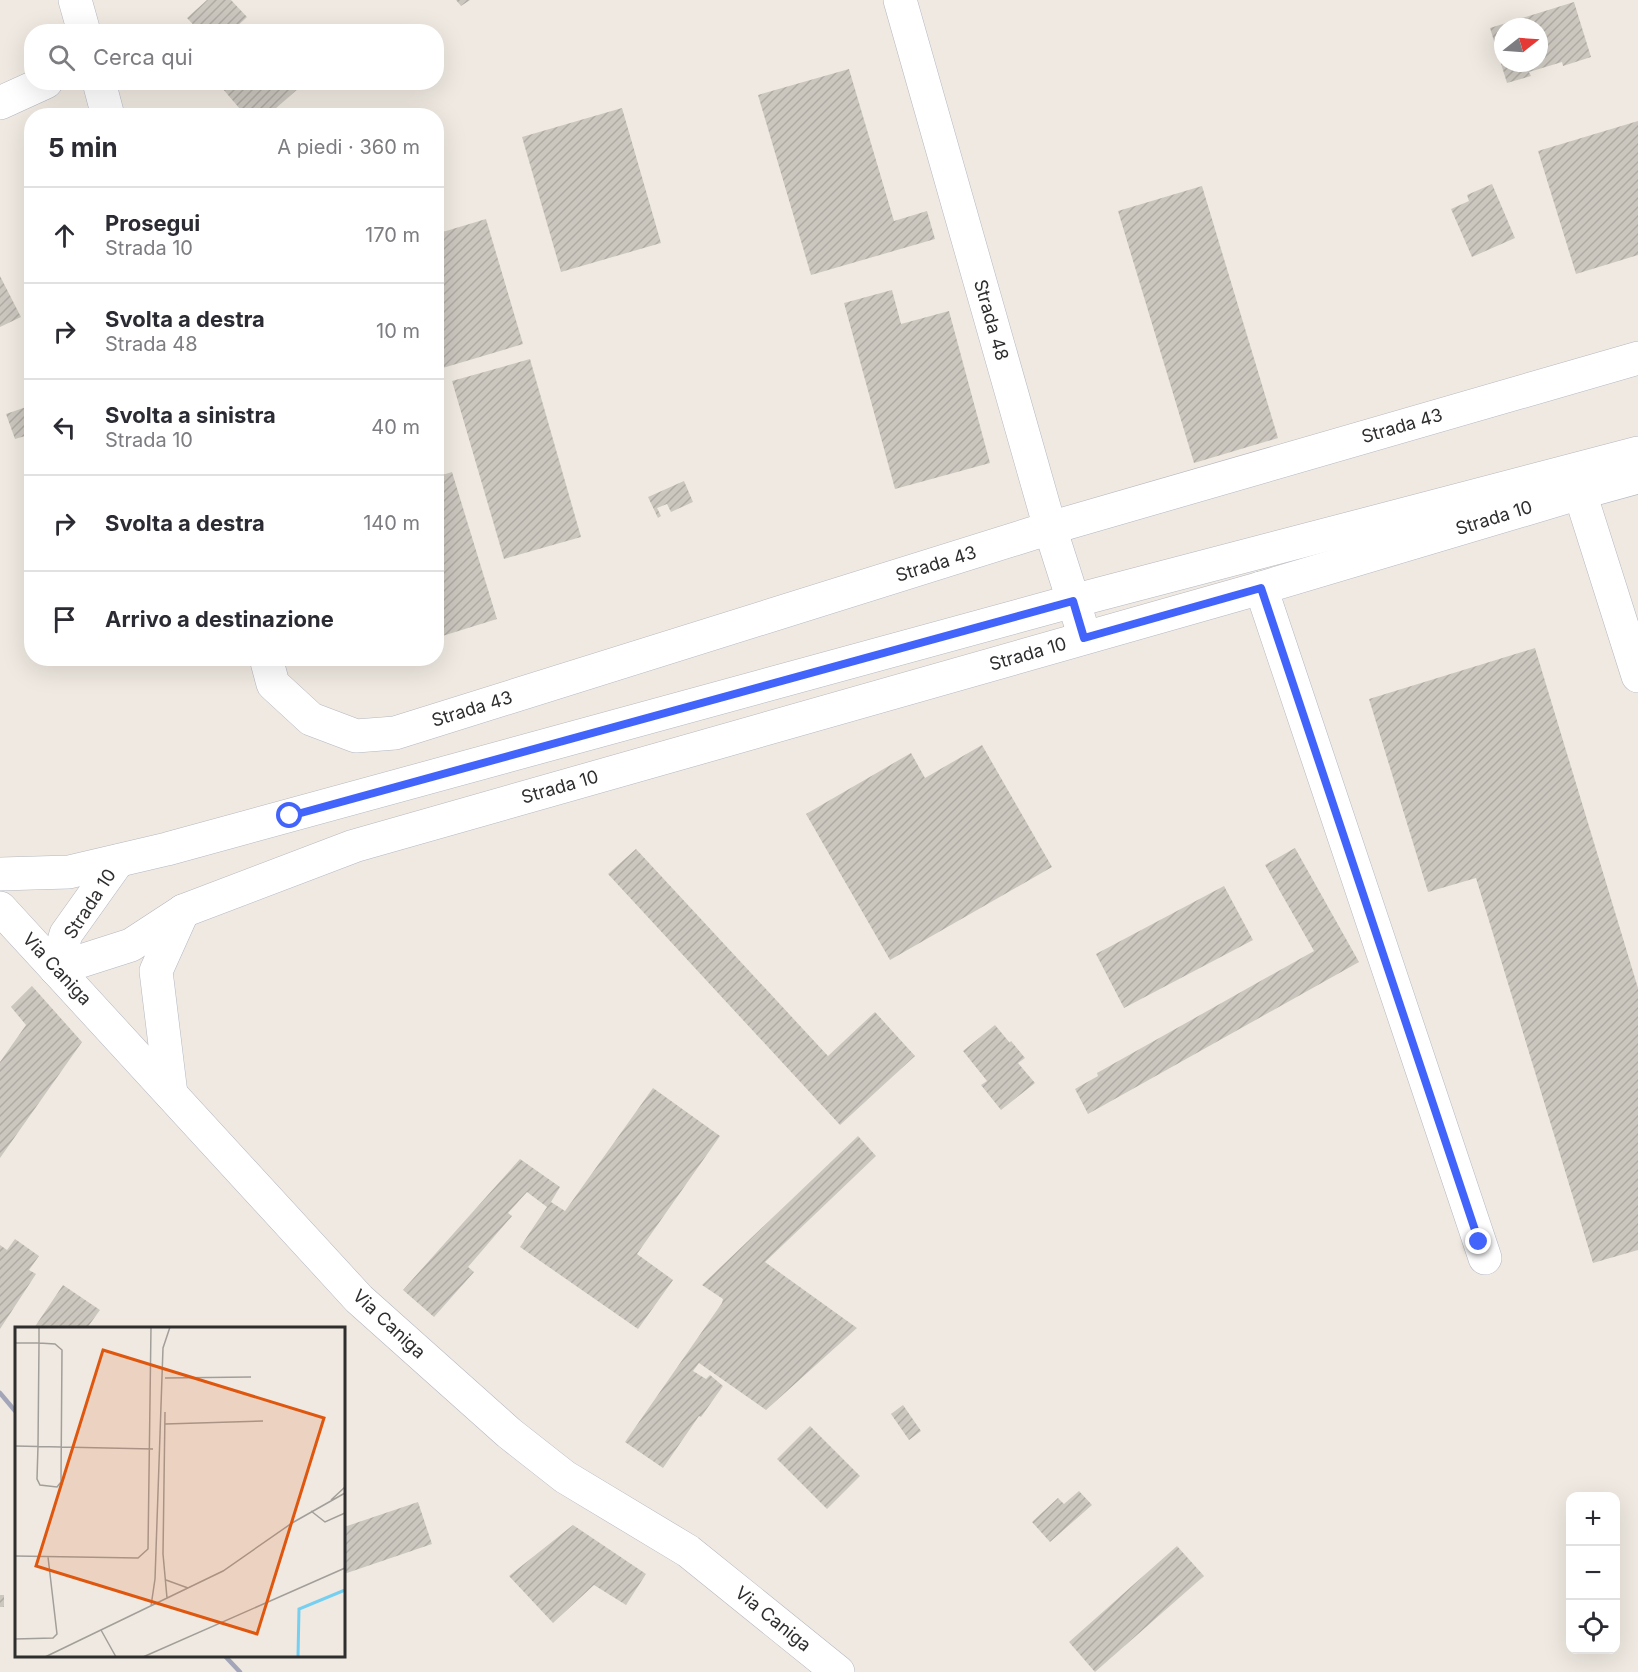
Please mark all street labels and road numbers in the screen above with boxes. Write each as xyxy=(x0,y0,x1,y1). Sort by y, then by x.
street label: Strada 48 xyxy=(970,277,1013,363)
street label: Strada 43 xyxy=(1359,404,1445,447)
street label: Strada 10 xyxy=(1453,496,1535,539)
street label: Strada 43 xyxy=(893,541,979,586)
street label: Strada 10 xyxy=(987,633,1069,675)
street label: Strada 43 xyxy=(429,686,515,731)
street label: Strada 10 xyxy=(519,766,601,808)
street label: Strada 10 xyxy=(59,865,120,943)
street label: Via Caniga xyxy=(19,928,96,1009)
street label: Via Caniga xyxy=(349,1285,430,1362)
street label: Via Caniga xyxy=(731,1582,815,1656)

